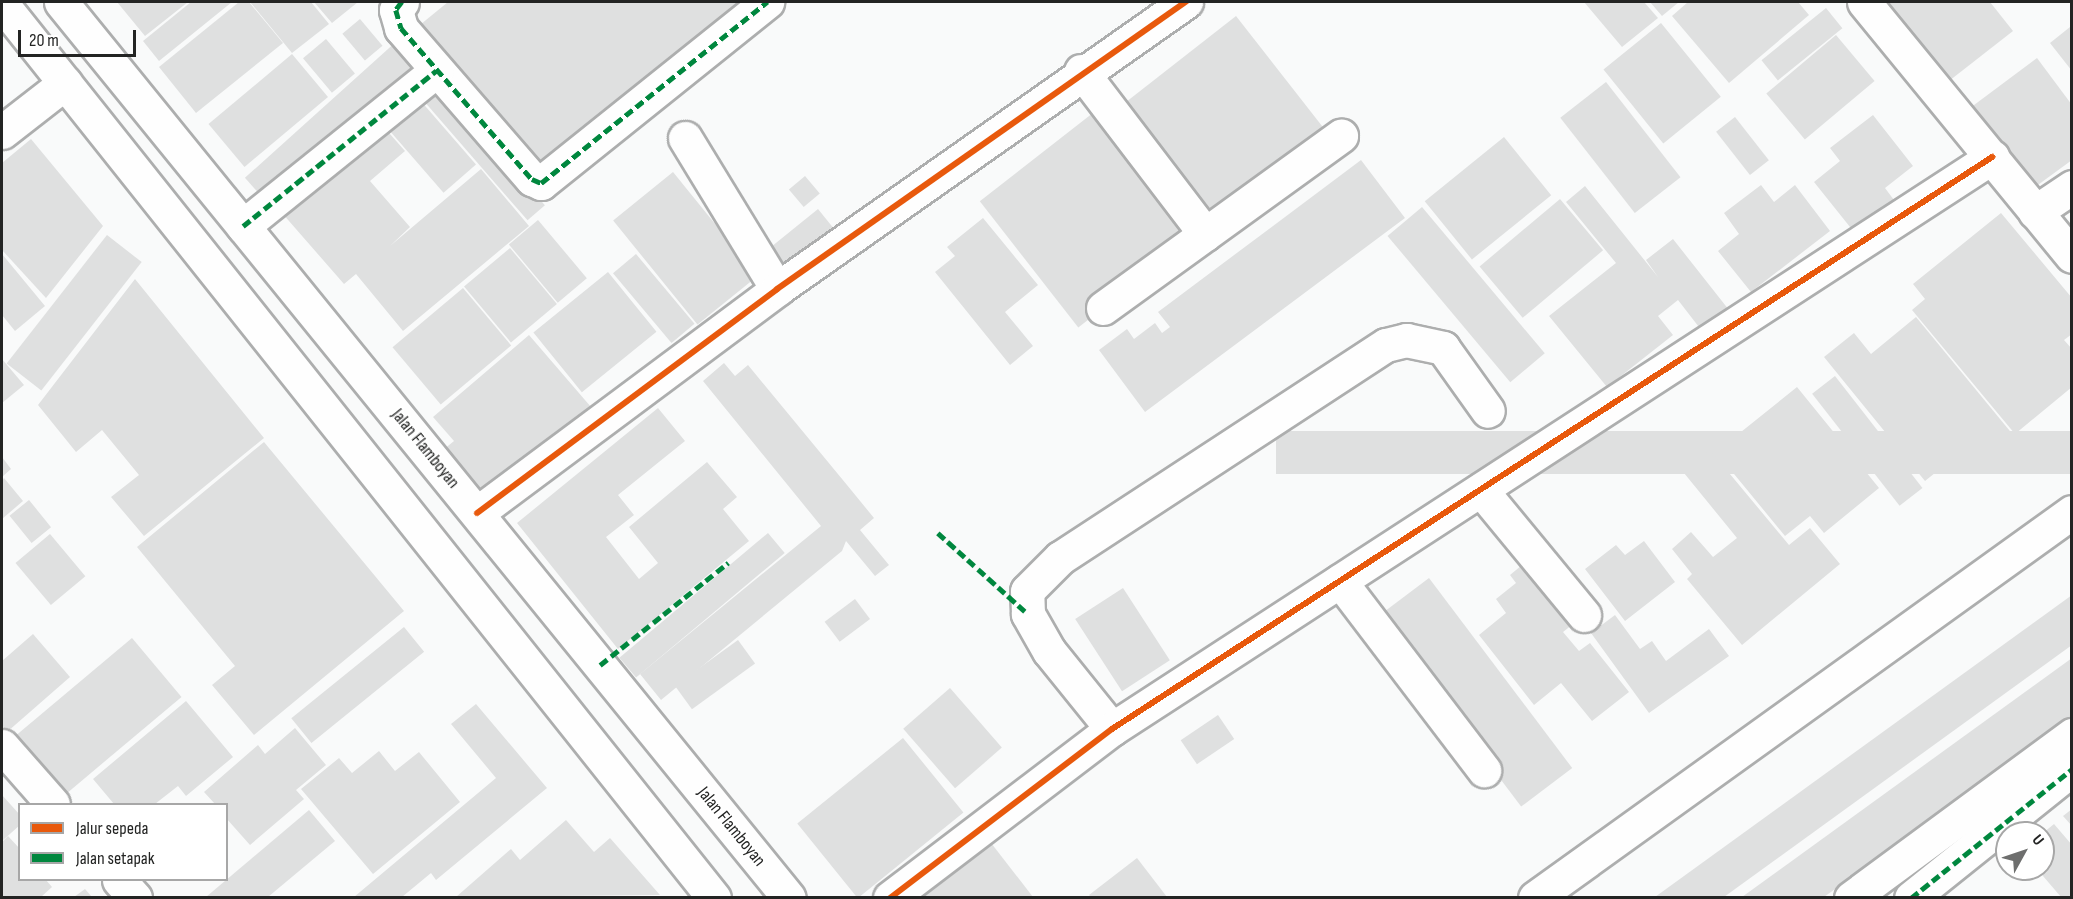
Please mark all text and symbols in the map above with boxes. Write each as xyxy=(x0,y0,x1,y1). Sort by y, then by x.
scale bar xyxy=(21,18,140,56)
text: 20 m xyxy=(29,30,59,51)
street label: Jalan Flamboyan xyxy=(386,405,464,493)
street label: Jalan Flamboyan xyxy=(692,783,770,871)
legend xyxy=(18,803,228,881)
text: Jalur sepeda xyxy=(76,818,148,839)
north arrow xyxy=(1995,821,2055,881)
text: U xyxy=(2028,831,2048,850)
text: Jalan setapak xyxy=(76,848,155,869)

